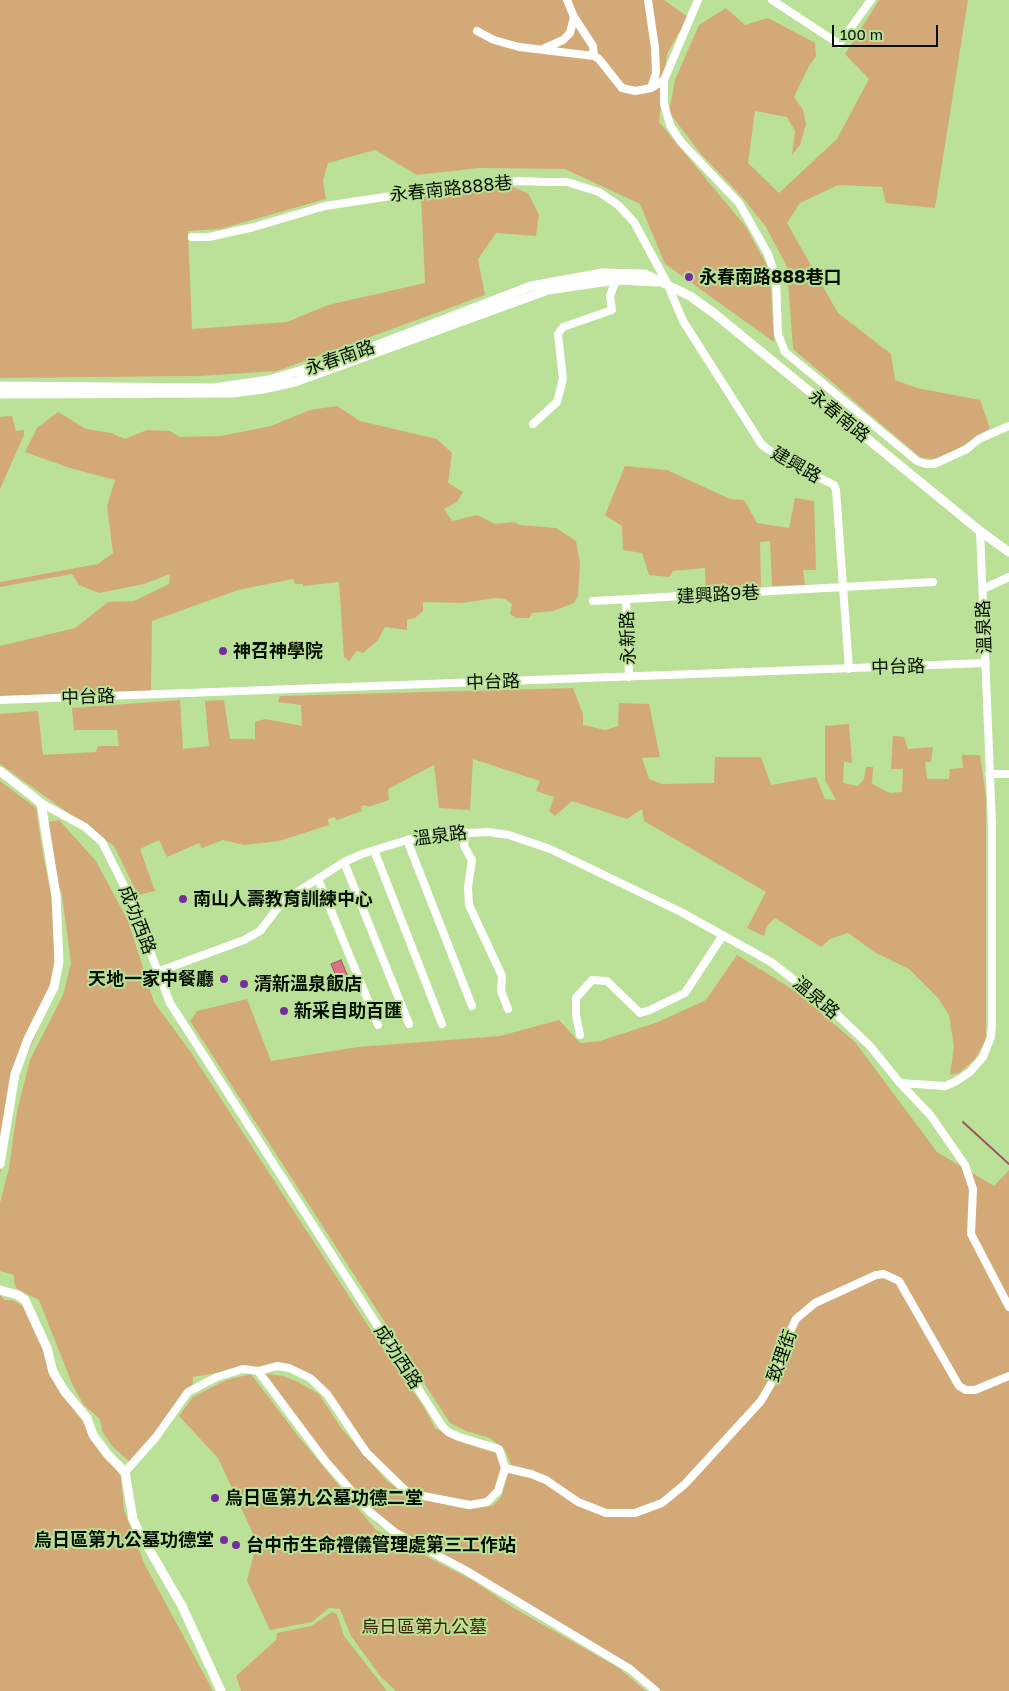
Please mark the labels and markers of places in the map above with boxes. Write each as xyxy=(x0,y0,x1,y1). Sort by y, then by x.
place label: 永春南路888巷口 xyxy=(699,266,842,288)
marker: 永春南路888巷口 xyxy=(683,271,695,283)
place label: 神召神學院 xyxy=(233,640,323,662)
marker: 神召神學院 xyxy=(217,645,229,657)
place label: 南山人壽教育訓練中心 xyxy=(193,888,373,910)
marker: 南山人壽教育訓練中心 xyxy=(177,893,189,905)
place label: 天地一家中餐廳 xyxy=(88,968,214,990)
marker: 天地一家中餐廳 xyxy=(218,973,230,985)
place label: 清新溫泉飯店 xyxy=(254,973,362,995)
marker: 清新溫泉飯店 xyxy=(238,978,250,990)
place label: 新采自助百匯 xyxy=(294,1000,402,1022)
marker: 新采自助百匯 xyxy=(278,1005,290,1017)
place label: 烏日區第九公墓功德二堂 xyxy=(225,1487,423,1509)
marker: 烏日區第九公墓功德二堂 xyxy=(209,1492,221,1504)
place label: 烏日區第九公墓功德堂 xyxy=(34,1529,214,1551)
marker: 烏日區第九公墓功德堂 xyxy=(218,1534,230,1546)
place label: 台中市生命禮儀管理處第三工作站 xyxy=(246,1534,516,1556)
marker: 台中市生命禮儀管理處第三工作站 xyxy=(230,1539,242,1551)

